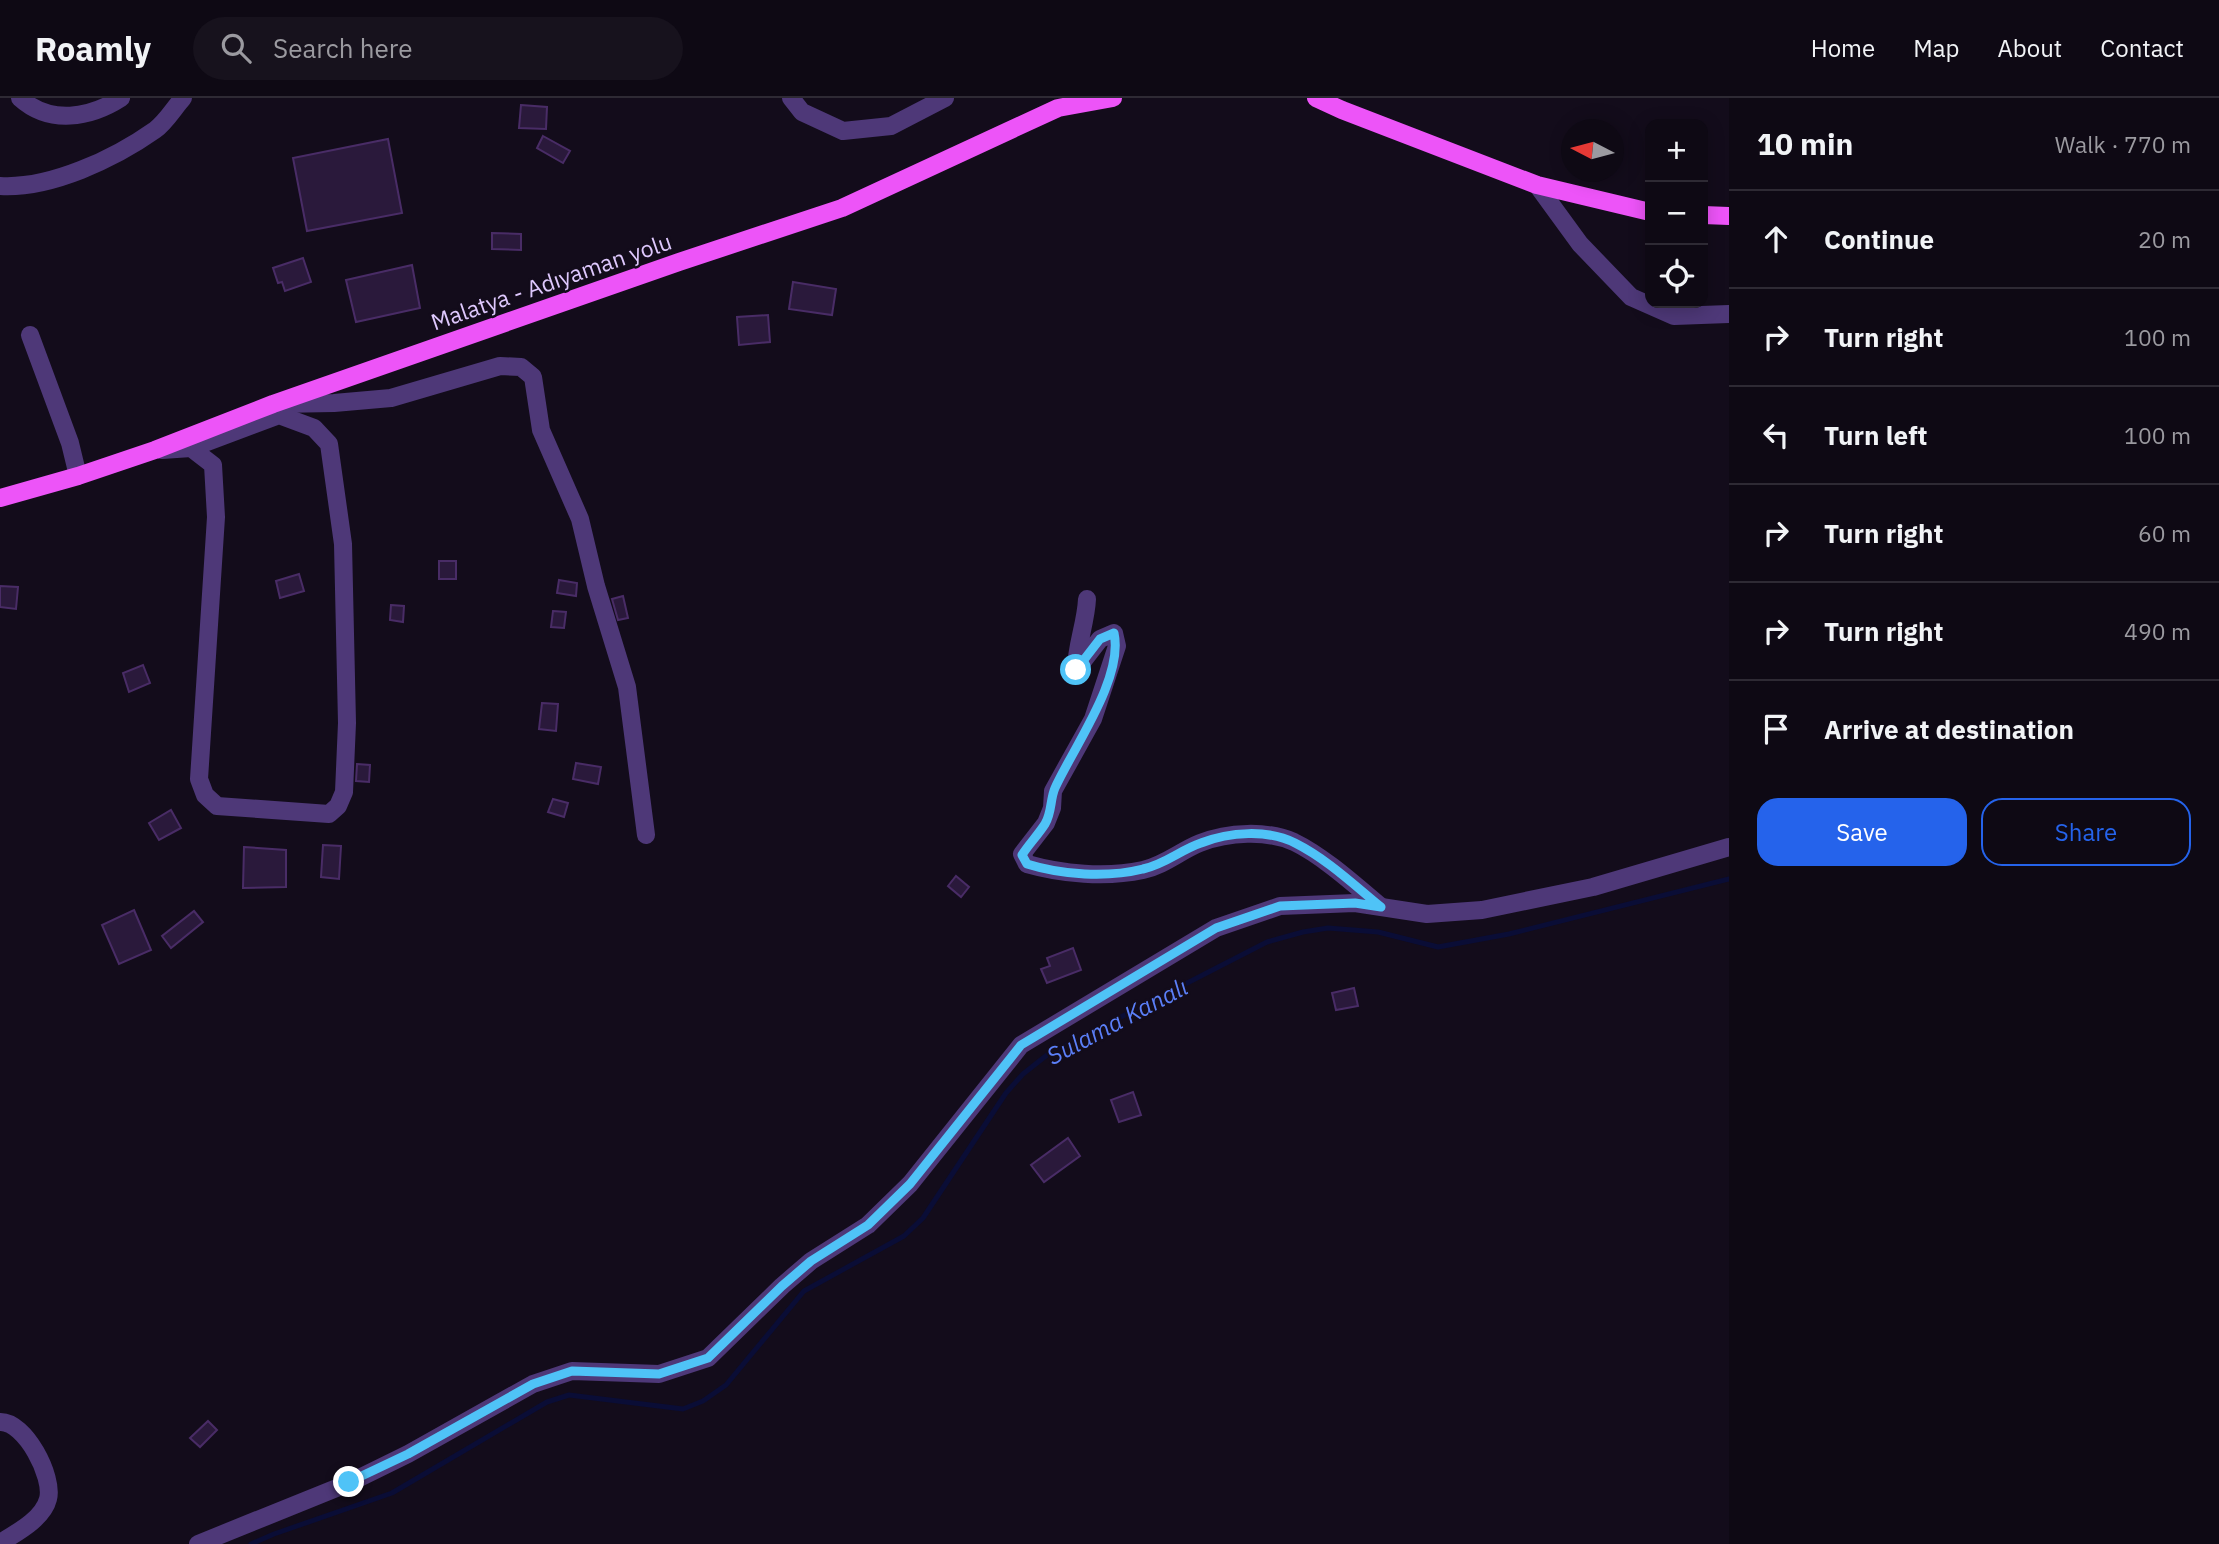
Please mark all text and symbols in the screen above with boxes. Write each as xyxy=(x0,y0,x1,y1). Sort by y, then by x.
search box xyxy=(193,17,683,80)
text: Roamly xyxy=(35,27,151,70)
icon: search xyxy=(217,29,255,67)
text: Search here xyxy=(273,31,412,65)
text: Home xyxy=(1811,32,1875,64)
text: Map xyxy=(1913,32,1959,64)
text: About xyxy=(1997,32,2062,64)
text: Contact xyxy=(2100,32,2184,64)
north arrow xyxy=(1561,119,1624,182)
map controls xyxy=(1645,119,1708,308)
button: + xyxy=(1645,119,1708,182)
text: 10 min xyxy=(1757,124,1853,163)
text: Walk · 770 m xyxy=(2055,129,2191,159)
button: − xyxy=(1645,182,1708,245)
icon: ahead xyxy=(1757,220,1795,258)
text: Continue xyxy=(1824,222,1934,256)
text: 20 m xyxy=(2138,224,2191,254)
street label: Malatya - Adıyaman yolu xyxy=(427,226,675,336)
button: locate xyxy=(1645,245,1708,308)
icon: right xyxy=(1757,318,1795,356)
text: Turn right xyxy=(1824,320,1943,354)
text: 100 m xyxy=(2124,322,2191,352)
icon: left xyxy=(1757,416,1795,454)
text: Turn left xyxy=(1824,418,1927,452)
text: 100 m xyxy=(2124,420,2191,450)
icon: right xyxy=(1757,514,1795,552)
text: Turn right xyxy=(1824,516,1943,550)
text: 60 m xyxy=(2138,518,2191,548)
icon: right xyxy=(1757,612,1795,650)
text: Turn right xyxy=(1824,614,1943,648)
text: 490 m xyxy=(2124,616,2191,646)
route start xyxy=(1060,654,1091,685)
icon: arrive xyxy=(1757,710,1795,748)
text: Arrive at destination xyxy=(1824,712,2074,746)
button: Save xyxy=(1757,798,1967,866)
button: Share xyxy=(1981,798,2191,866)
water label: Sulama Kanalı xyxy=(1041,970,1193,1072)
route end xyxy=(333,1466,364,1497)

